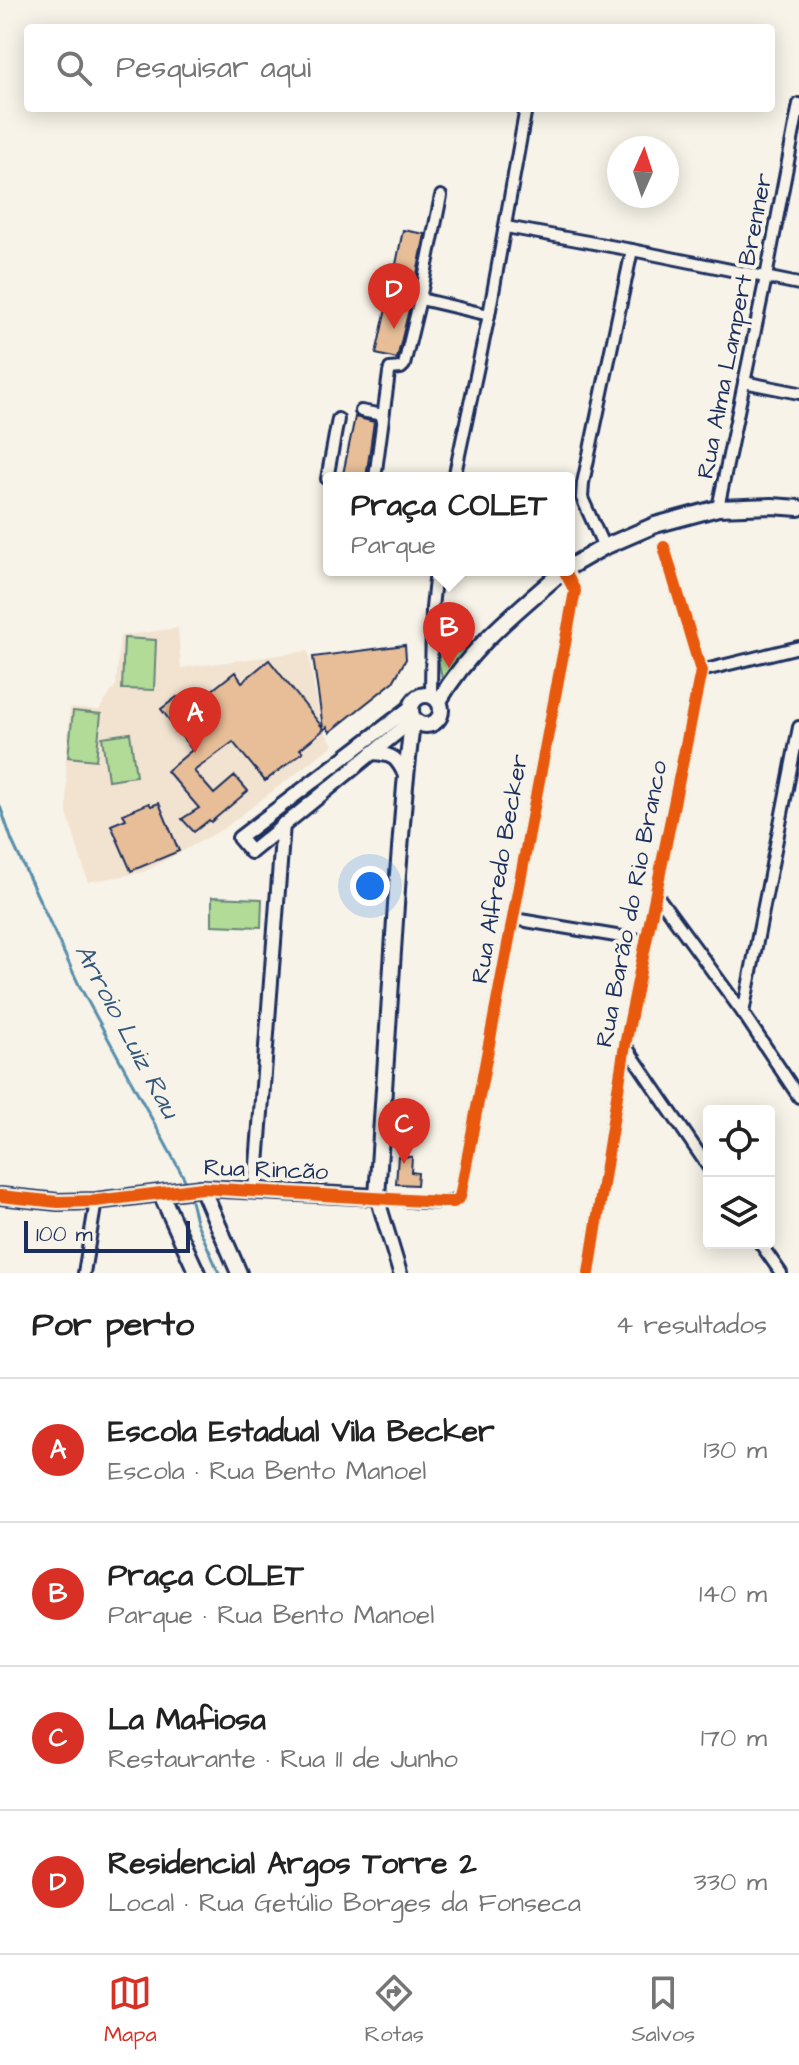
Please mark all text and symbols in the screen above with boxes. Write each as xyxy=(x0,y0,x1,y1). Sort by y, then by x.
search box xyxy=(24,24,775,112)
icon: search xyxy=(52,46,96,90)
text: Pesquisar aqui xyxy=(116,47,311,89)
north arrow xyxy=(607,136,679,208)
street label: Rua Alma Lampert Brenner xyxy=(689,170,781,482)
pin: D xyxy=(368,263,420,329)
popup xyxy=(323,472,575,576)
text: Praça COLET xyxy=(351,485,547,527)
text: Parque xyxy=(351,527,436,563)
pin: B xyxy=(423,602,475,668)
pin: A xyxy=(169,687,221,753)
street label: Rua Alfredo Becker xyxy=(463,752,537,986)
street label: Rua Barão do Rio Branco xyxy=(588,757,677,1050)
your location xyxy=(350,866,390,906)
water label: Arroio Luiz Rau xyxy=(66,938,189,1126)
pin: C xyxy=(378,1098,430,1164)
map controls xyxy=(703,1105,775,1249)
button: locate xyxy=(703,1105,775,1177)
street label: Rua Rincão xyxy=(203,1151,329,1189)
button: layers xyxy=(703,1177,775,1249)
scale bar xyxy=(24,1217,190,1253)
text: 100 m xyxy=(36,1219,93,1250)
text: Por perto xyxy=(32,1301,194,1349)
text: 4 resultados xyxy=(615,1307,767,1343)
text: Escola Estadual Vila Becker xyxy=(108,1411,495,1453)
text: A xyxy=(50,1432,66,1468)
text: 130 m xyxy=(703,1432,767,1468)
text: Escola · Rua Bento Manoel xyxy=(108,1453,426,1489)
text: Praça COLET xyxy=(108,1555,304,1597)
text: B xyxy=(49,1576,67,1612)
text: 140 m xyxy=(699,1576,767,1612)
text: Parque · Rua Bento Manoel xyxy=(108,1597,434,1633)
text: La Mafiosa xyxy=(108,1699,266,1741)
text: C xyxy=(49,1720,67,1756)
text: 170 m xyxy=(701,1720,767,1756)
text: Restaurante · Rua 11 de Junho xyxy=(108,1741,458,1777)
text: Residencial Argos Torre 2 xyxy=(108,1843,477,1885)
text: D xyxy=(50,1864,66,1900)
text: 330 m xyxy=(693,1864,767,1900)
text: Local · Rua Getúlio Borges da Fonseca xyxy=(108,1885,581,1921)
tab: Mapa xyxy=(104,1971,157,2050)
tab: Rotas xyxy=(364,1971,424,2050)
tab: Salvos xyxy=(631,1971,695,2050)

